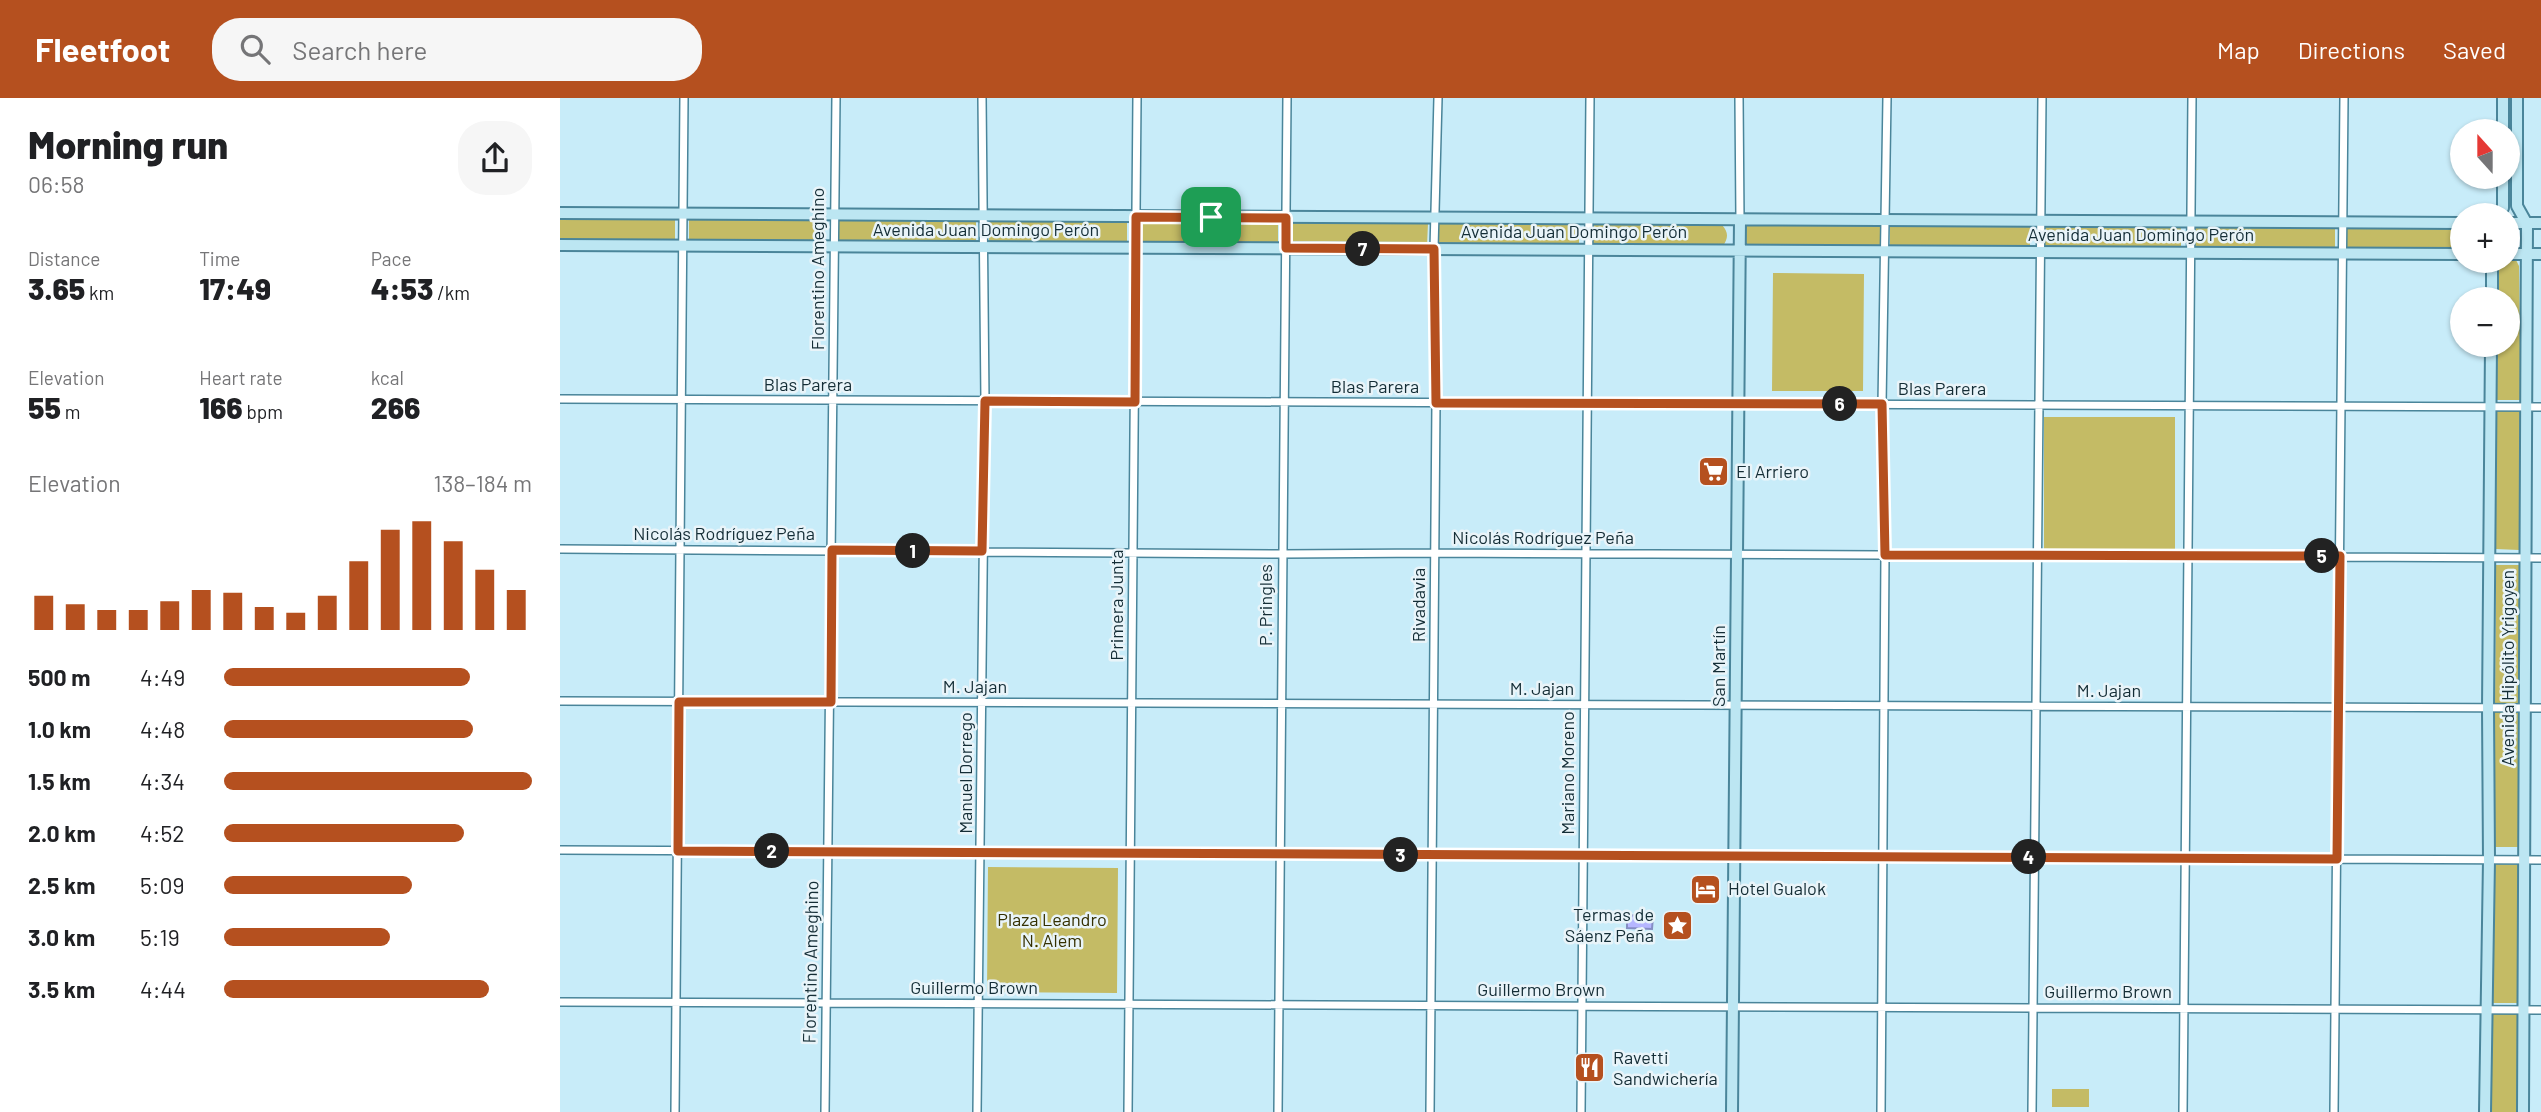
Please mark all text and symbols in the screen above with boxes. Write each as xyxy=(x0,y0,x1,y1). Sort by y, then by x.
search box xyxy=(212,18,702,81)
text: Fleetfoot xyxy=(35,29,170,69)
icon: search xyxy=(236,30,274,68)
text: Search here xyxy=(292,34,427,65)
text: Map xyxy=(2217,35,2260,64)
text: Directions xyxy=(2298,35,2405,64)
text: Saved xyxy=(2443,35,2506,64)
north arrow xyxy=(2450,119,2520,189)
map controls xyxy=(2450,119,2520,357)
text: Morning run xyxy=(28,121,228,167)
button: share xyxy=(458,121,532,195)
text: 06:58 xyxy=(28,170,84,198)
pin xyxy=(1181,187,1241,247)
street label: Florentino Ameghino xyxy=(806,188,828,350)
icon: arrive xyxy=(1192,198,1230,236)
button: + xyxy=(2450,203,2520,273)
street label: Avenida Juan Domingo Perón xyxy=(873,218,1099,240)
street label: Avenida Juan Domingo Perón xyxy=(1461,220,1687,242)
street label: Avenida Juan Domingo Perón xyxy=(2028,223,2254,245)
pin: 7 xyxy=(1346,232,1380,266)
text: 7 xyxy=(1358,237,1367,260)
text: Distance xyxy=(28,247,100,270)
text: Time xyxy=(199,247,240,270)
text: Pace xyxy=(371,247,412,270)
text: 3.65 xyxy=(28,270,85,306)
text: 17:49 xyxy=(199,270,271,306)
text: 4:53 xyxy=(371,270,433,306)
text: km xyxy=(85,281,114,304)
text: /km xyxy=(433,281,470,304)
button: − xyxy=(2450,287,2520,357)
text: Elevation xyxy=(28,366,105,389)
text: Heart rate xyxy=(199,366,283,389)
text: kcal xyxy=(371,366,404,389)
street label: Blas Parera xyxy=(764,373,852,395)
street label: Blas Parera xyxy=(1331,375,1419,397)
street label: Blas Parera xyxy=(1898,377,1986,399)
pin: 6 xyxy=(1822,386,1858,422)
text: 55 xyxy=(28,389,61,425)
text: 166 xyxy=(199,389,243,425)
text: 266 xyxy=(371,389,420,425)
text: 6 xyxy=(1834,392,1845,415)
text: m xyxy=(61,400,80,423)
text: bpm xyxy=(243,400,283,423)
supermarket icon: El Arriero xyxy=(1696,455,1730,489)
place label: El Arriero xyxy=(1736,460,1809,482)
text: Elevation xyxy=(28,469,121,497)
text: 138–184 m xyxy=(433,469,532,497)
street label: Nicolás Rodríguez Peña xyxy=(633,522,815,544)
street label: Nicolás Rodríguez Peña xyxy=(1452,526,1634,548)
pin: 1 xyxy=(896,533,930,568)
pin: 5 xyxy=(2304,538,2340,574)
text: 1 xyxy=(909,539,916,562)
text: 5 xyxy=(2316,544,2327,567)
street label: Primera Junta xyxy=(1105,550,1127,660)
street label: P. Pringles xyxy=(1254,564,1276,646)
street label: Rivadavia xyxy=(1407,568,1429,642)
street label: Avenida Hipólito Yrigoyen xyxy=(2496,570,2518,766)
street label: San Martín xyxy=(1707,625,1729,707)
text: 500 m xyxy=(28,663,90,691)
text: 4:49 xyxy=(140,663,185,691)
street label: M. Jajan xyxy=(943,675,1007,697)
street label: M. Jajan xyxy=(1510,677,1574,699)
street label: M. Jajan xyxy=(2077,679,2141,701)
street label: Mariano Moreno xyxy=(1556,711,1578,835)
street label: Manuel Dorrego xyxy=(954,712,976,834)
text: 1.0 km xyxy=(28,715,91,743)
text: 4:48 xyxy=(140,715,185,743)
text: 1.5 km xyxy=(28,767,91,795)
text: 4:34 xyxy=(140,767,185,795)
text: 2.0 km xyxy=(28,819,96,847)
text: 4:52 xyxy=(140,819,185,847)
pin: 2 xyxy=(754,834,790,868)
pin: 3 xyxy=(1384,838,1418,872)
text: 2 xyxy=(766,839,777,862)
pin: 4 xyxy=(2012,840,2046,874)
text: 3 xyxy=(1395,843,1406,866)
text: 4 xyxy=(2023,845,2034,868)
text: 2.5 km xyxy=(28,871,96,899)
text: 5:09 xyxy=(140,871,185,899)
hotel icon: Hotel Gualok xyxy=(1688,872,1722,906)
place label: Hotel Gualok xyxy=(1728,877,1826,899)
street label: Florentino Ameghino xyxy=(798,880,822,1043)
place label: Termas de Sáenz Peña xyxy=(1565,903,1654,946)
park label: Plaza Leandro N. Alem xyxy=(997,908,1107,951)
place icon: Termas de Sáenz Peña xyxy=(1660,908,1694,942)
text: 3.0 km xyxy=(28,923,95,951)
text: 5:19 xyxy=(140,923,180,951)
text: 3.5 km xyxy=(28,975,95,1003)
text: 4:44 xyxy=(140,975,186,1003)
street label: Guillermo Brown xyxy=(910,976,1038,998)
street label: Guillermo Brown xyxy=(1477,978,1605,1000)
street label: Guillermo Brown xyxy=(2044,980,2172,1002)
place label: Ravetti Sandwichería xyxy=(1613,1046,1718,1089)
restaurant icon: Ravetti Sandwichería xyxy=(1573,1051,1607,1085)

